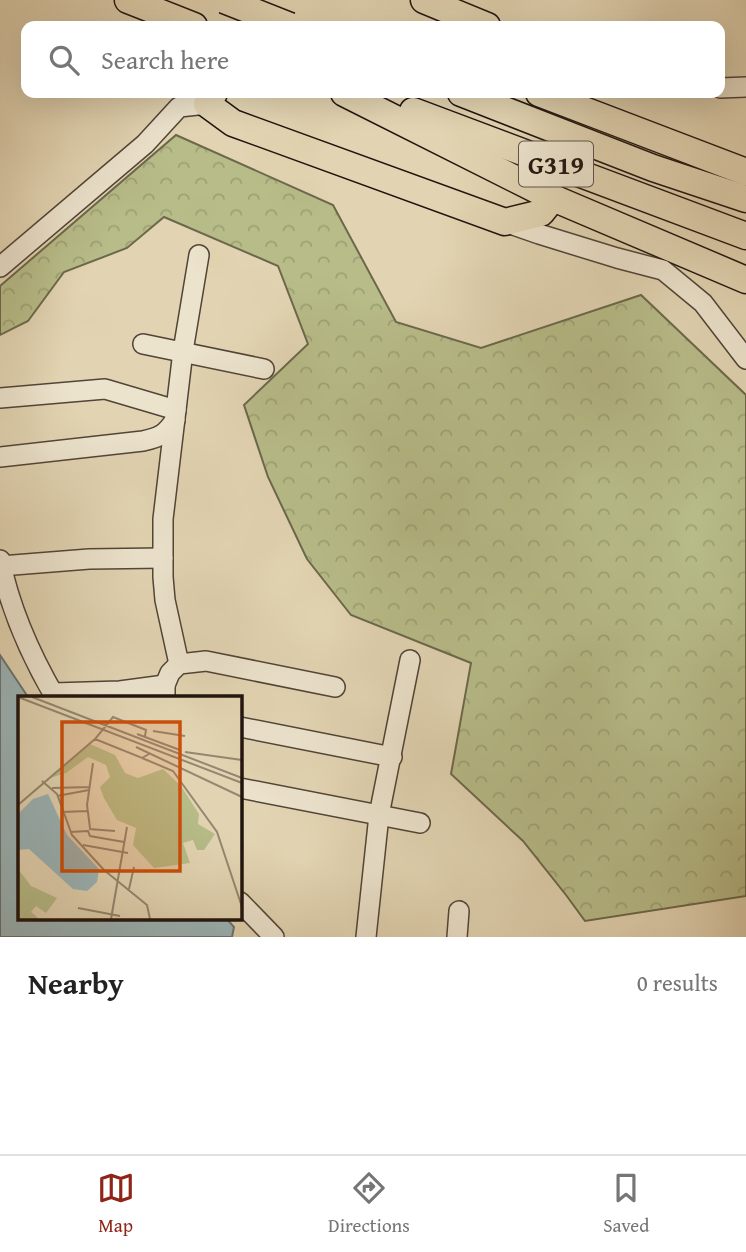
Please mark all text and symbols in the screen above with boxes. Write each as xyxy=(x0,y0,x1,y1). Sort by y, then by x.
search box xyxy=(21,21,725,98)
text: Search here xyxy=(101,40,229,79)
icon: search xyxy=(45,41,83,79)
road number: G319 xyxy=(519,141,593,186)
inset map xyxy=(18,696,242,920)
text: Nearby xyxy=(28,961,124,1005)
text: 0 results xyxy=(637,966,718,999)
tab: Map xyxy=(97,1169,135,1239)
tab: Directions xyxy=(328,1169,410,1239)
tab: Saved xyxy=(603,1169,649,1239)

